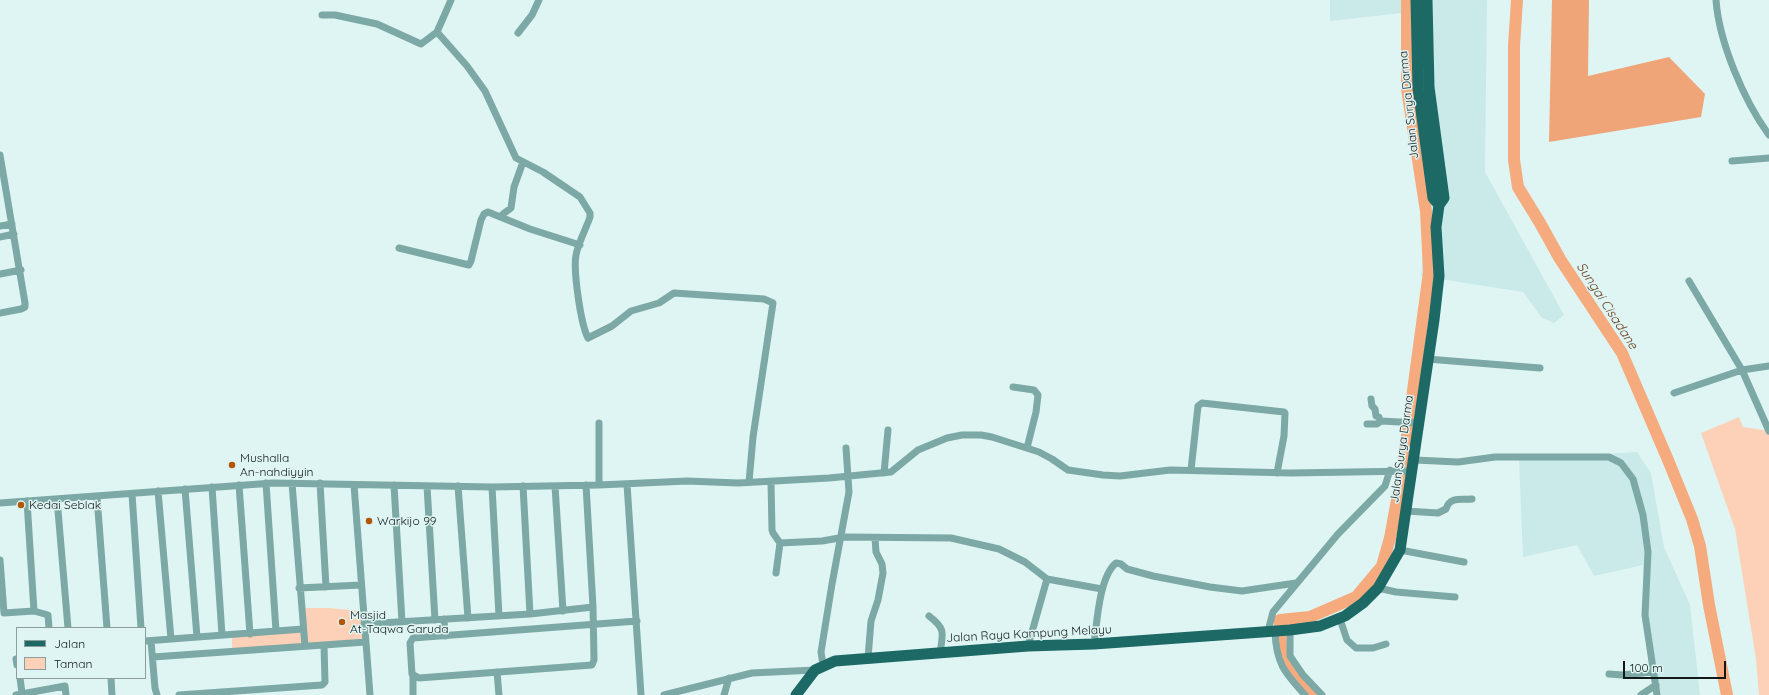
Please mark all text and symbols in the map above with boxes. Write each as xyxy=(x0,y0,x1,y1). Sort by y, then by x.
street label: Jalan Surya Darma xyxy=(1396,50,1422,160)
water label: Sungai Cisadane xyxy=(1573,260,1641,352)
street label: Jalan Surya Darma xyxy=(1387,394,1417,504)
place label: Mushalla An-nahdiyyin xyxy=(240,451,313,479)
marker: Mushalla An-nahdiyyin xyxy=(227,460,237,470)
place label: Kedai Seblak xyxy=(29,498,101,512)
marker: Kedai Seblak xyxy=(16,500,26,510)
place label: Warkijo 99 xyxy=(377,514,437,528)
marker: Warkijo 99 xyxy=(364,516,374,526)
place label: Masjid At-Taqwa Garuda xyxy=(350,608,448,636)
marker: Masjid At-Taqwa Garuda xyxy=(337,617,347,627)
street label: Jalan Raya Kampung Melayu xyxy=(946,622,1112,646)
legend xyxy=(16,627,146,679)
text: Jalan xyxy=(54,636,85,651)
scale bar xyxy=(1625,653,1728,679)
text: Taman xyxy=(54,656,92,671)
text: 100 m xyxy=(1630,660,1663,675)

